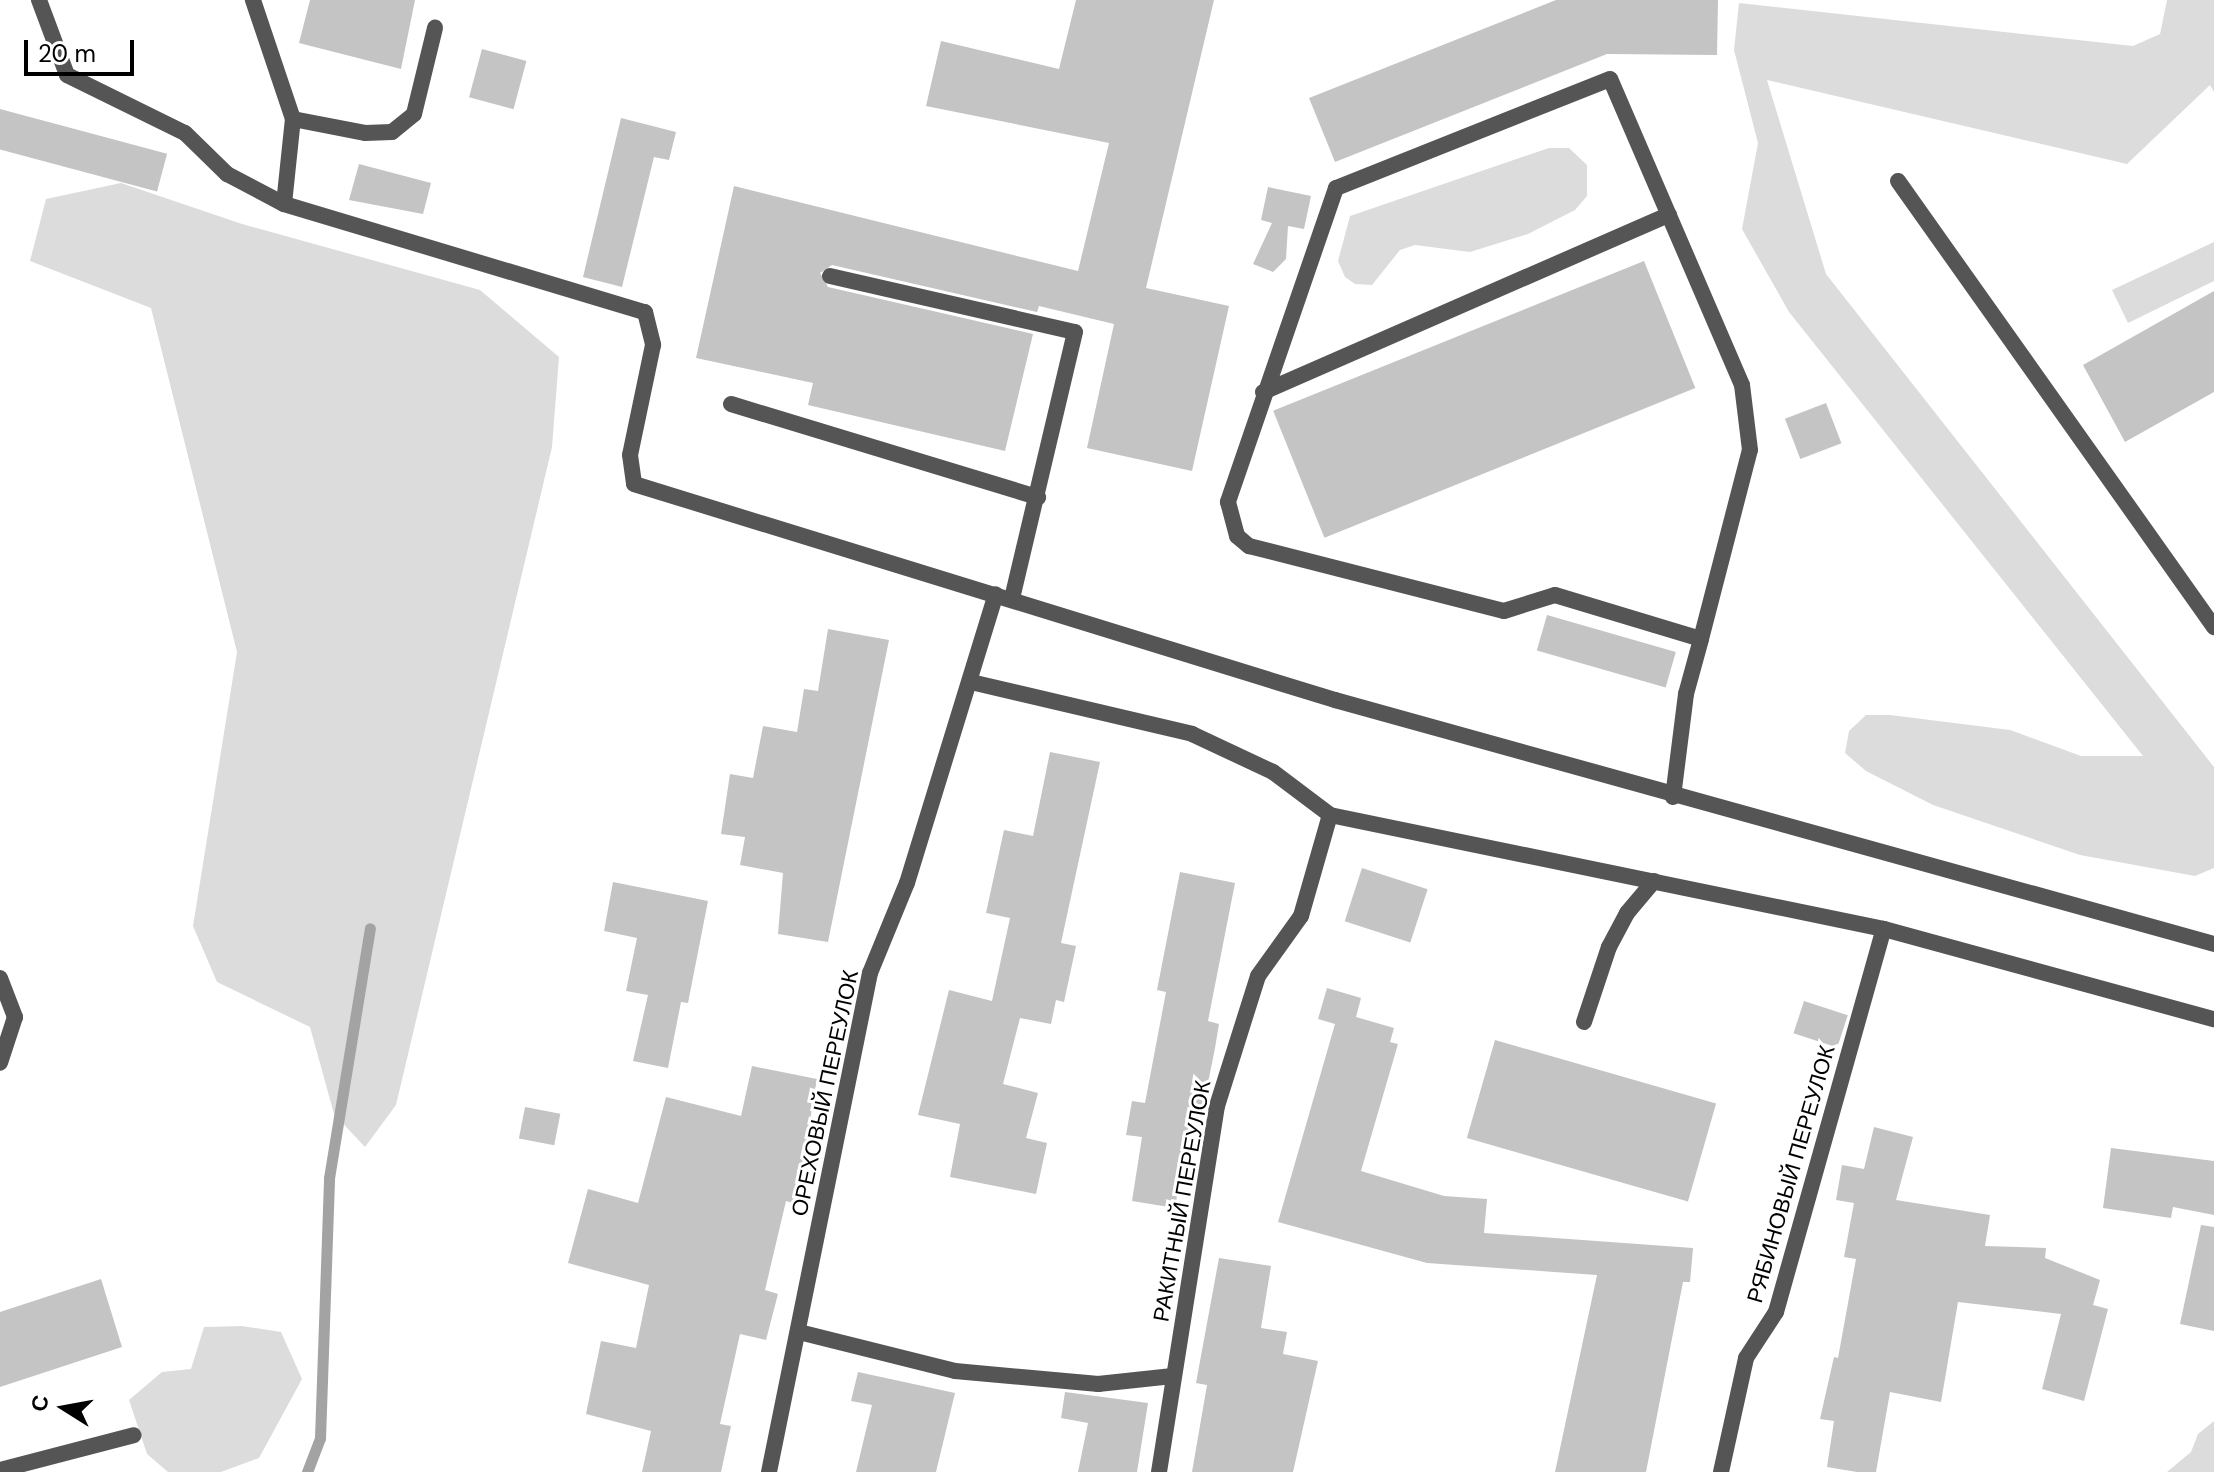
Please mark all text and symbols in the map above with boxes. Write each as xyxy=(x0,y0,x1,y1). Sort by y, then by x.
scale bar xyxy=(28,24,138,74)
text: 20 m xyxy=(38,38,96,69)
street label: ОРЕХОВЫЙ ПЕРЕУЛОК xyxy=(786,968,864,1218)
street label: РЯБИНОВЫЙ ПЕРЕУЛОК xyxy=(1742,1042,1840,1306)
street label: РАКИТНЫЙ ПЕРЕУЛОК xyxy=(1148,1078,1216,1324)
north arrow xyxy=(24,1368,104,1448)
text: С xyxy=(24,1393,56,1414)

